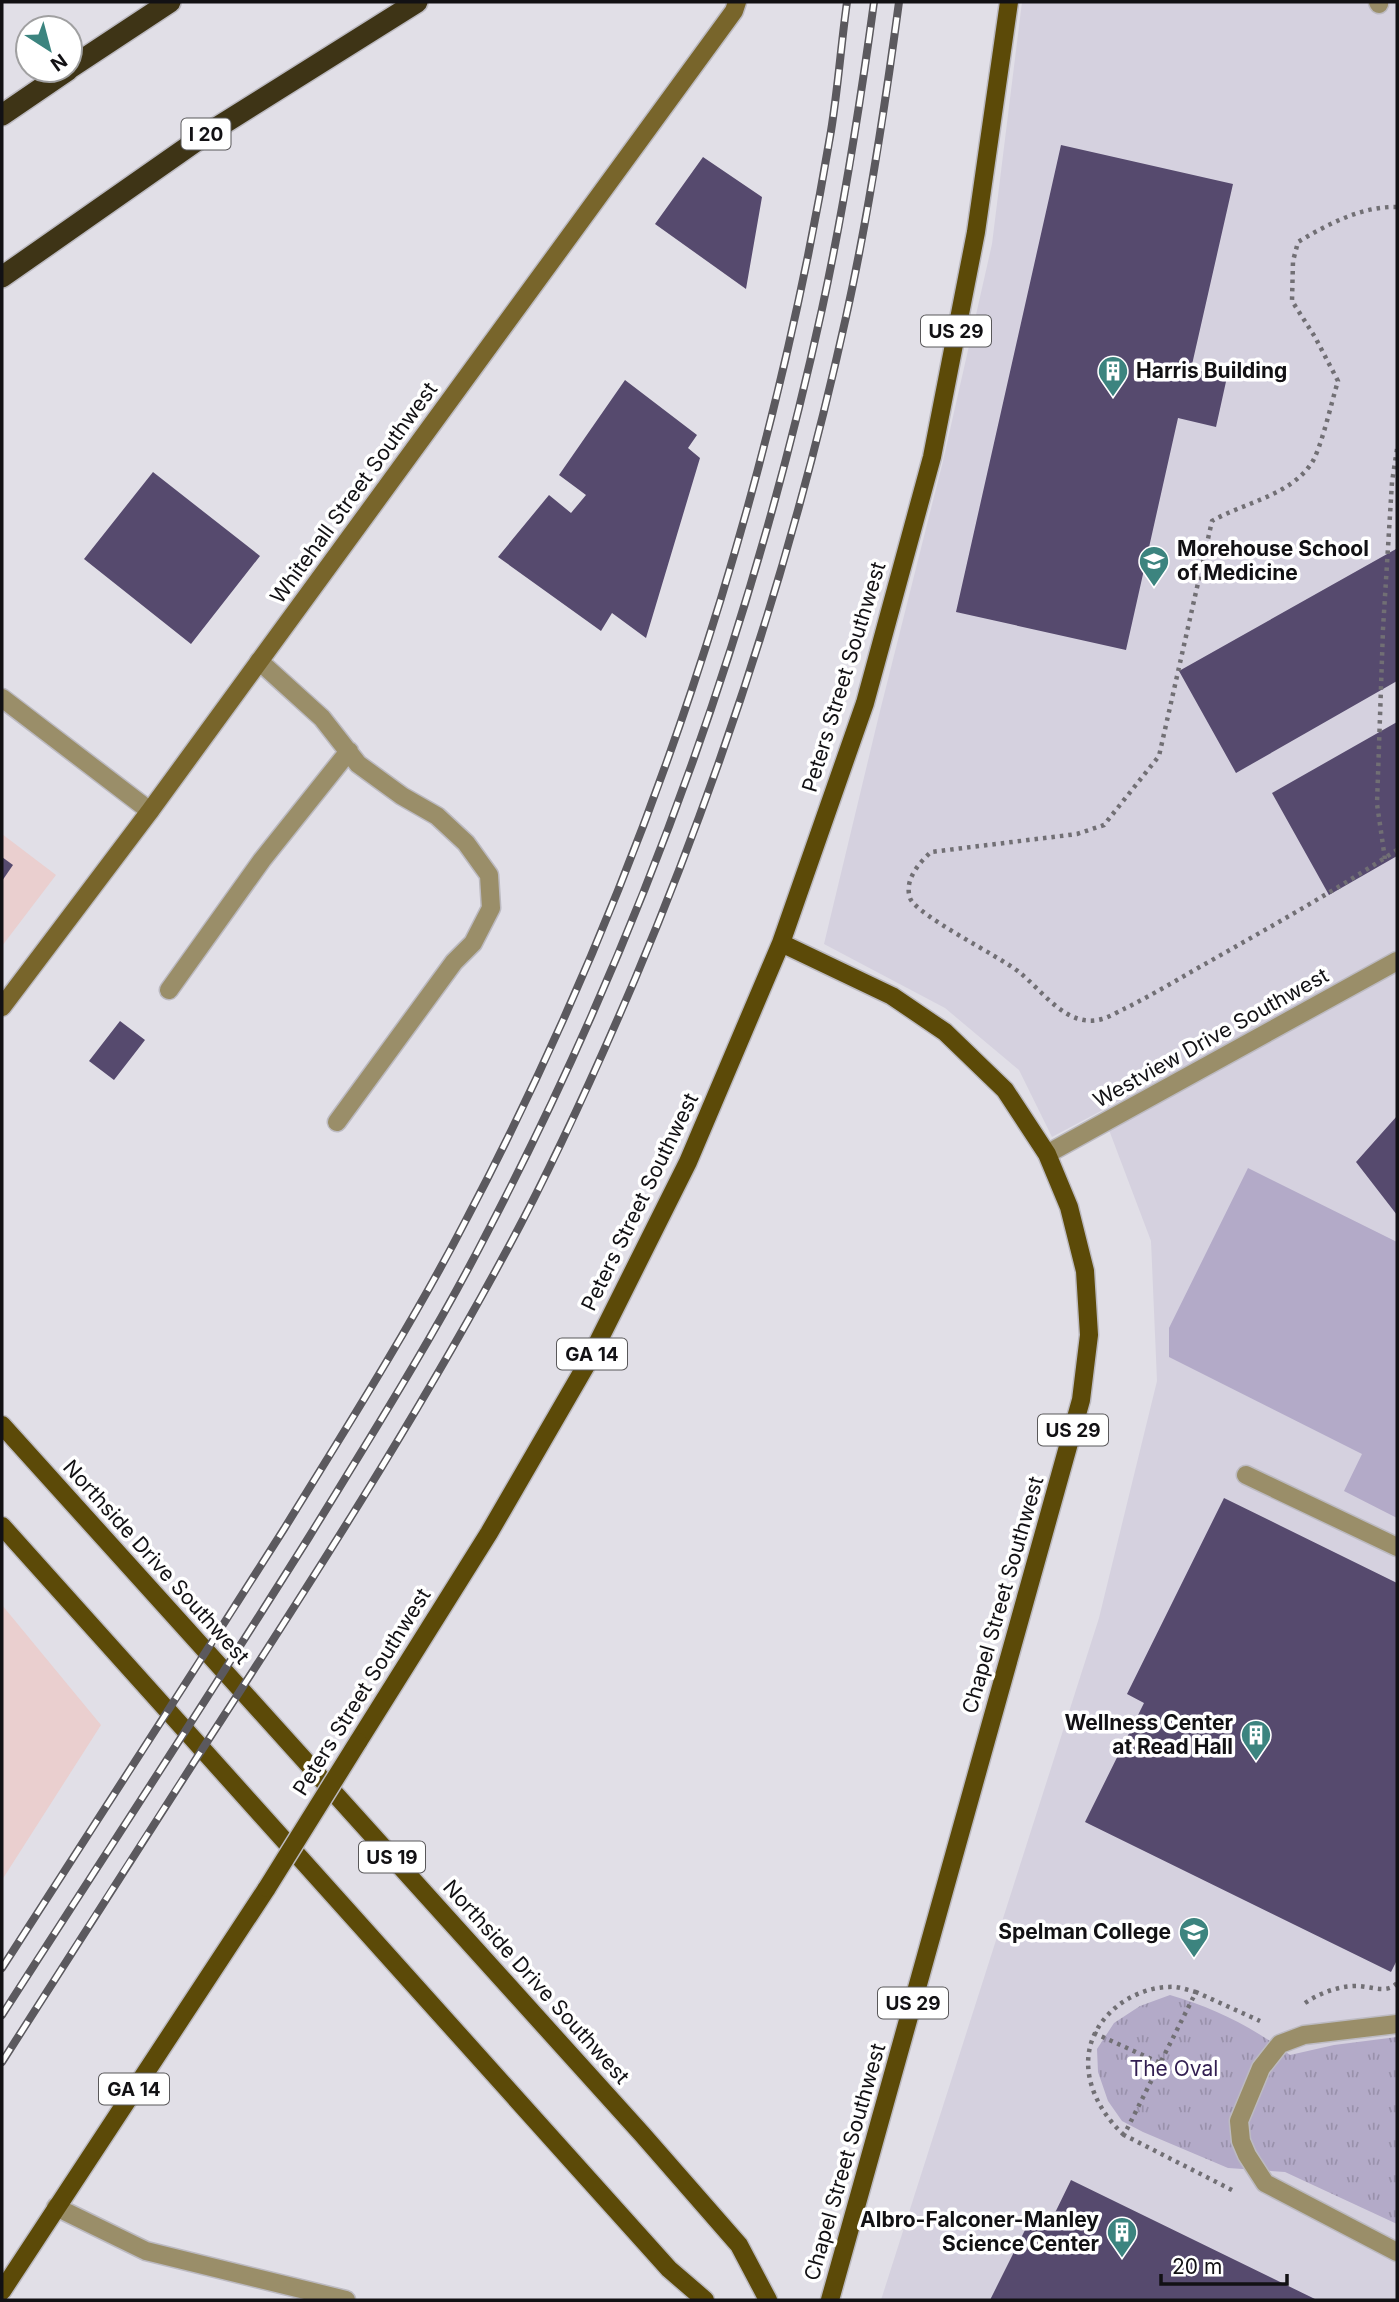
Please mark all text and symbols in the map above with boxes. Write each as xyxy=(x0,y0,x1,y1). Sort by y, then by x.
north arrow xyxy=(14,14,84,84)
text: N xyxy=(46,49,71,76)
road number: I 20 xyxy=(182,118,230,150)
road number: US 29 xyxy=(921,316,991,346)
building icon: Harris Building xyxy=(1096,354,1130,398)
place label: Harris Building xyxy=(1136,358,1287,383)
street label: Whitehall Street Southwest xyxy=(265,377,442,608)
place label: Morehouse School of Medicine xyxy=(1177,536,1369,585)
school or university icon: Morehouse School of Medicine xyxy=(1137,544,1171,588)
street label: Peters Street Southwest xyxy=(797,559,890,795)
street label: Westview Drive Southwest xyxy=(1089,962,1333,1113)
street label: Peters Street Southwest xyxy=(576,1089,703,1315)
road number: GA 14 xyxy=(557,1338,627,1370)
road number: US 29 xyxy=(1038,1414,1108,1446)
street label: Northside Drive Southwest xyxy=(58,1454,255,1669)
street label: Chapel Street Southwest xyxy=(957,1473,1048,1716)
street label: Peters Street Southwest xyxy=(288,1584,436,1800)
place label: Wellness Center at Read Hall xyxy=(1065,1710,1233,1759)
building icon: Wellness Center at Read Hall xyxy=(1239,1718,1273,1762)
road number: US 19 xyxy=(359,1842,425,1872)
street label: Northside Drive Southwest xyxy=(438,1874,635,2089)
school or university icon: Spelman College xyxy=(1177,1915,1211,1959)
place label: Spelman College xyxy=(998,1919,1171,1944)
road number: US 29 xyxy=(878,1988,948,2019)
street label: Chapel Street Southwest xyxy=(799,2040,890,2283)
park label: The Oval xyxy=(1130,2056,1218,2081)
road number: GA 14 xyxy=(99,2074,169,2104)
place label: Albro-Falconer-Manley Science Center xyxy=(860,2207,1099,2256)
building icon: Albro-Falconer-Manley Science Center xyxy=(1105,2215,1139,2259)
scale bar xyxy=(1161,2242,1287,2286)
text: 20 m xyxy=(1172,2254,1222,2279)

